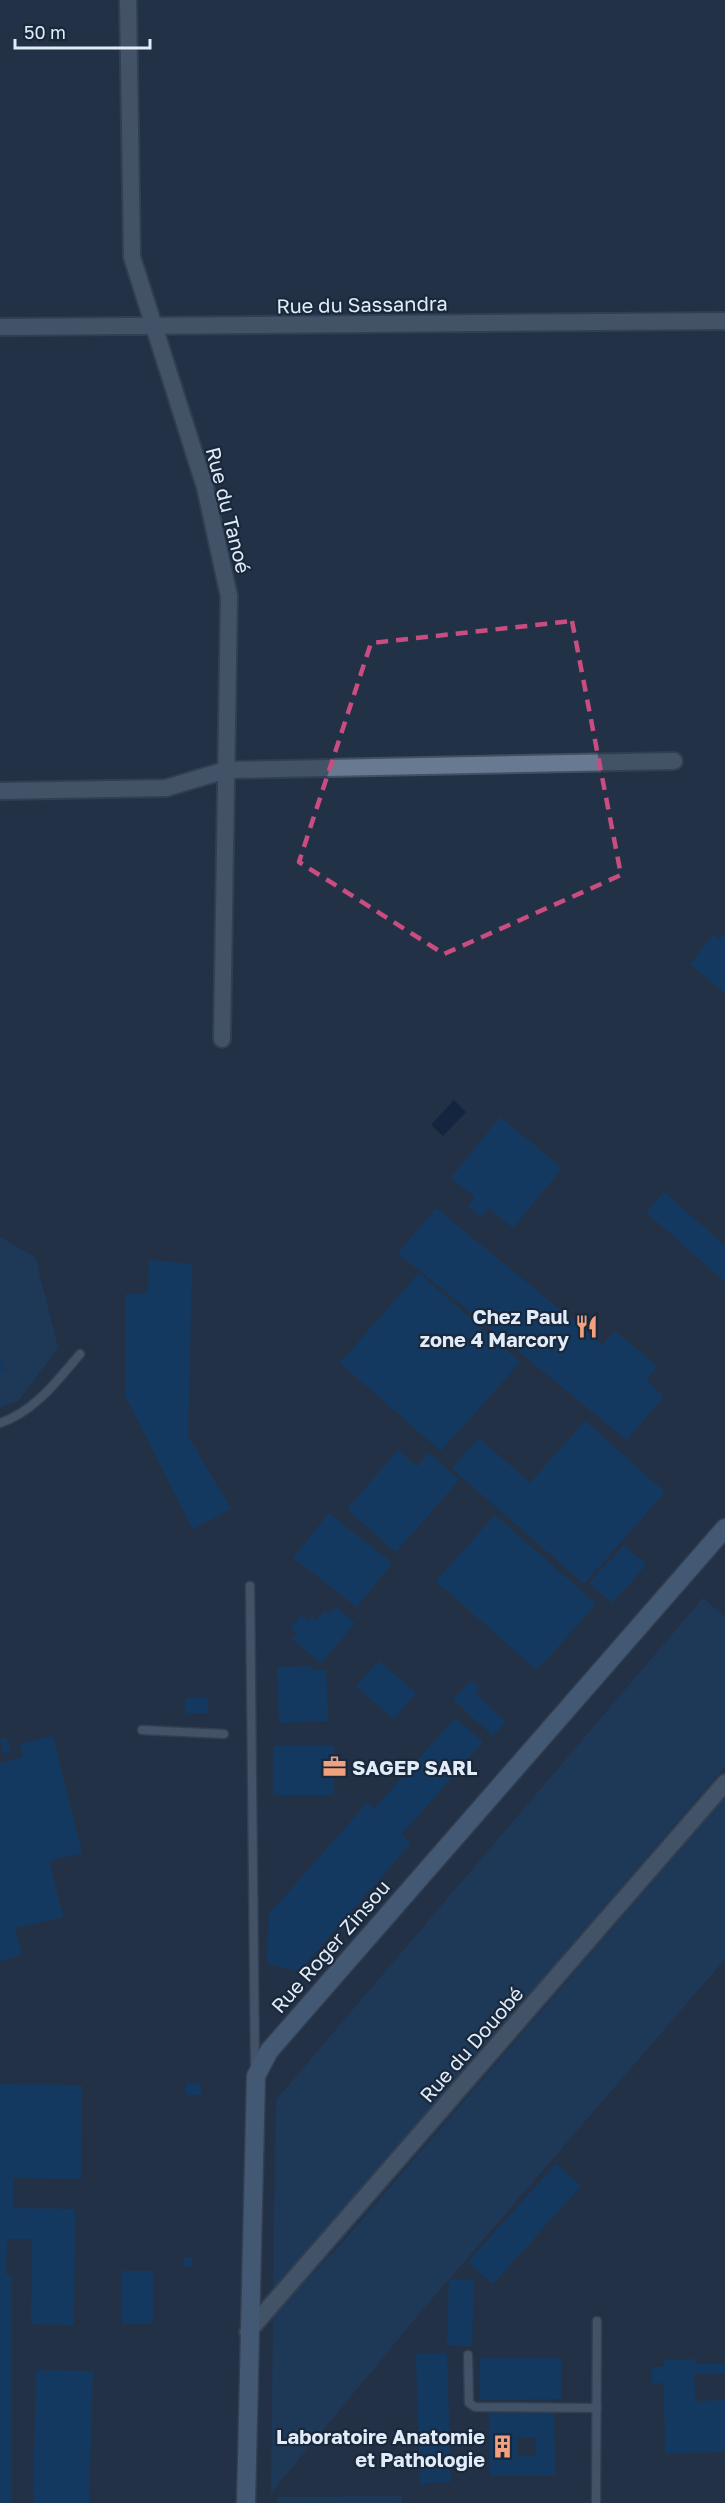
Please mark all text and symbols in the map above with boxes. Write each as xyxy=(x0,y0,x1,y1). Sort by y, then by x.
scale bar xyxy=(15,12,150,50)
text: 50 m xyxy=(24,21,66,43)
street label: Rue du Sassandra xyxy=(276,291,448,317)
street label: Rue du Tanoé xyxy=(202,444,256,576)
place label: Chez Paul zone 4 Marcory xyxy=(420,1304,569,1351)
restaurant icon: Chez Paul zone 4 Marcory xyxy=(574,1314,600,1340)
office icon: SAGEP SARL xyxy=(321,1754,347,1780)
place label: SAGEP SARL xyxy=(352,1755,477,1779)
street label: Rue Roger Zinsou xyxy=(266,1875,394,2017)
street label: Rue du Douobé xyxy=(414,1981,528,2107)
place label: Laboratoire Anatomie et Pathologie xyxy=(276,2424,485,2471)
building icon: Laboratoire Anatomie et Pathologie xyxy=(490,2434,516,2460)

